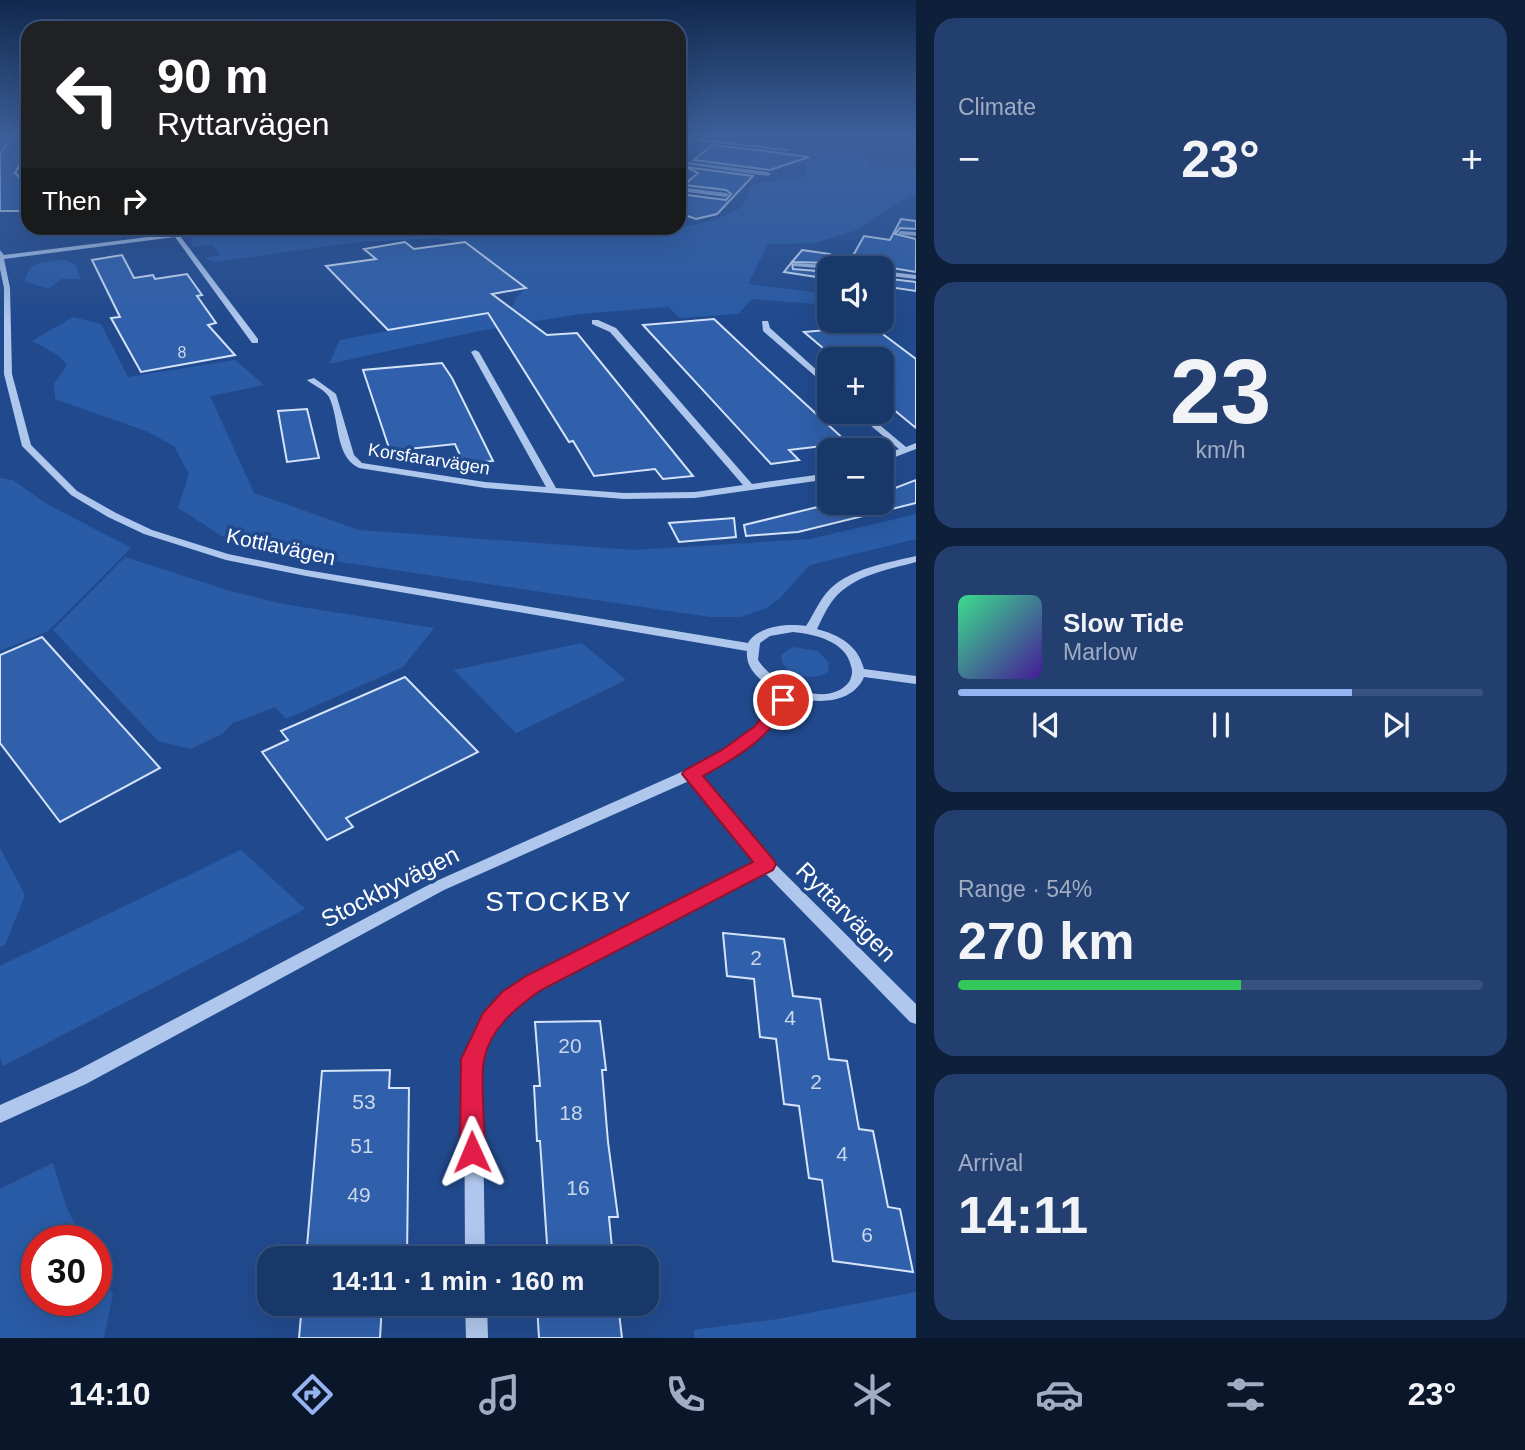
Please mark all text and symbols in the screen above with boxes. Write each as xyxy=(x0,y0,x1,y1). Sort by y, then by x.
icon: left xyxy=(42,49,133,140)
text: 90 m xyxy=(157,49,269,103)
text: Climate xyxy=(958,94,1036,120)
text: Ryttarvägen xyxy=(157,106,330,142)
text: 23° xyxy=(1181,130,1260,188)
text: − xyxy=(958,138,980,180)
text: + xyxy=(1461,138,1483,180)
icon: right xyxy=(115,182,153,220)
text: Then xyxy=(42,186,101,216)
map controls xyxy=(817,256,894,515)
button: sound xyxy=(817,256,894,333)
text: 23 xyxy=(1170,341,1271,442)
house number: 8 xyxy=(178,344,187,361)
button: + xyxy=(817,347,894,424)
text: km/h xyxy=(1196,437,1245,463)
button: − xyxy=(817,438,894,515)
street label: Korsfararvägen xyxy=(367,439,491,479)
street label: Kottlavägen xyxy=(224,524,338,569)
text: Slow Tide xyxy=(1063,608,1184,638)
text: Marlow xyxy=(1063,639,1137,665)
pin xyxy=(753,670,813,730)
icon: arrive xyxy=(764,681,802,719)
icon: previous xyxy=(1027,706,1065,744)
icon: pause xyxy=(1202,706,1240,744)
icon: next xyxy=(1377,706,1415,744)
street label: Stockbyvägen xyxy=(316,840,463,933)
street label: Ryttarvägen xyxy=(791,856,902,967)
text: Range · 54% xyxy=(958,876,1092,902)
district label: STOCKBY xyxy=(485,886,633,917)
text: 270 km xyxy=(958,912,1134,970)
house number: 2 xyxy=(750,946,762,969)
house number: 4 xyxy=(784,1006,796,1029)
house number: 20 xyxy=(558,1034,582,1057)
house number: 2 xyxy=(810,1070,822,1093)
house number: 53 xyxy=(352,1090,376,1113)
house number: 18 xyxy=(559,1101,583,1124)
position arrow xyxy=(435,1115,509,1189)
house number: 51 xyxy=(350,1134,374,1157)
house number: 4 xyxy=(836,1142,848,1165)
text: Arrival xyxy=(958,1150,1023,1176)
house number: 16 xyxy=(566,1176,590,1199)
house number: 49 xyxy=(347,1183,371,1206)
text: 14:11 xyxy=(958,1186,1088,1244)
house number: 6 xyxy=(861,1223,873,1246)
speed limit sign: 30 xyxy=(21,1225,112,1316)
text: 14:11 · 1 min · 160 m xyxy=(332,1266,584,1296)
icon: directions xyxy=(288,1370,337,1419)
icon: music xyxy=(475,1370,524,1419)
icon: phone xyxy=(661,1370,710,1419)
icon: climate xyxy=(848,1370,897,1419)
icon: car xyxy=(1035,1370,1084,1419)
icon: filters xyxy=(1221,1370,1270,1419)
text: 14:10 xyxy=(69,1376,151,1412)
text: 23° xyxy=(1408,1376,1456,1412)

